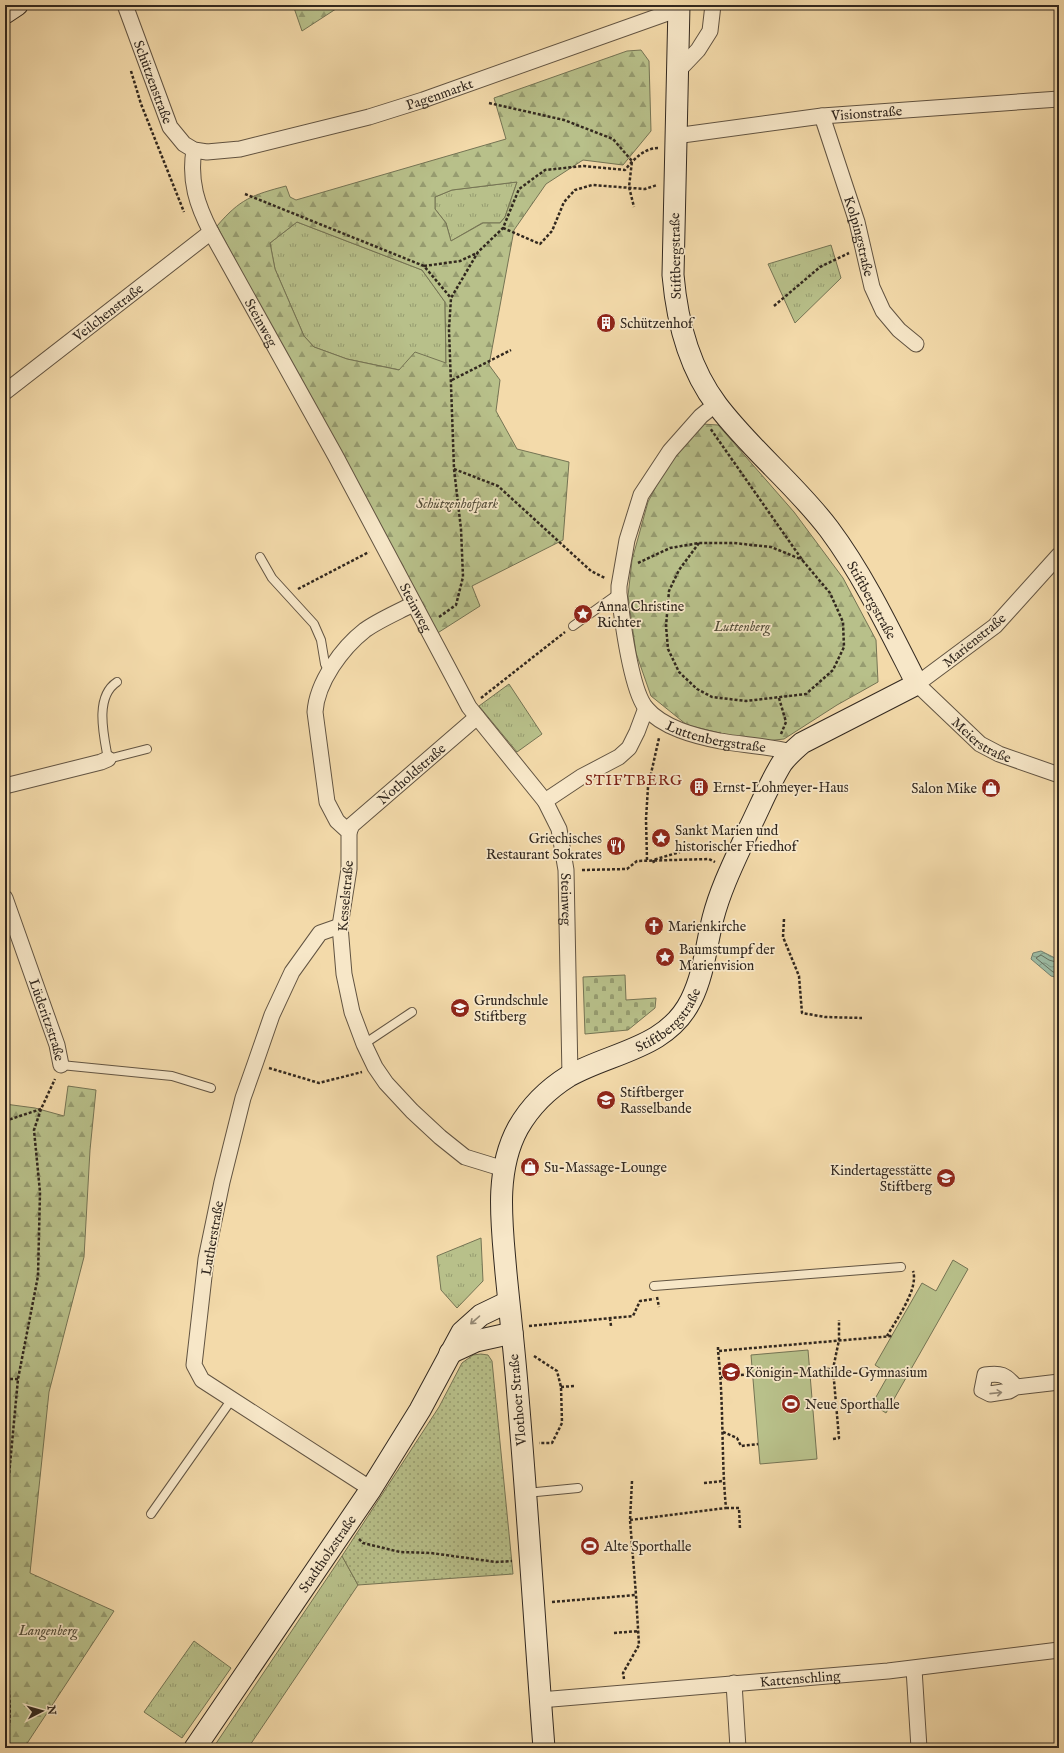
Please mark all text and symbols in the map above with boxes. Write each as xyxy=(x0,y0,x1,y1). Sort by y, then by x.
street label: Schützenstraße xyxy=(129,38,176,127)
street label: Pagenmarkt xyxy=(404,75,476,115)
street label: Visionstraße xyxy=(830,102,903,125)
street label: Kolpingstraße xyxy=(839,194,877,279)
street label: Stiftbergstraße xyxy=(666,212,686,300)
street label: Veilchenstraße xyxy=(69,280,148,347)
street label: Steinweg xyxy=(240,296,281,351)
building icon: Schützenhof xyxy=(595,312,617,334)
place label: Schützenhof xyxy=(620,315,696,333)
park label: Schützenhofpark xyxy=(416,495,498,513)
street label: Stiftbergstraße xyxy=(842,558,900,643)
street label: Steinweg xyxy=(395,580,436,636)
place label: Anna Christine Richter xyxy=(596,598,685,632)
place icon: Anna Christine Richter xyxy=(572,603,594,625)
street label: Marienstraße xyxy=(939,609,1010,672)
park label: Luttenberg xyxy=(713,618,771,637)
street label: Meierstraße xyxy=(947,714,1014,768)
street label: Luttenbergstraße xyxy=(663,717,767,757)
street label: Notholdstraße xyxy=(374,740,450,809)
district label: STIFTBERG xyxy=(585,771,683,790)
building icon: Ernst-Lohmeyer-Haus xyxy=(688,776,710,798)
shop icon: Salon Mike xyxy=(980,777,1002,799)
place label: Ernst-Lohmeyer-Haus xyxy=(713,779,849,797)
place label: Salon Mike xyxy=(911,780,978,798)
place label: Sankt Marien und historischer Friedhof xyxy=(675,822,800,856)
place icon: Sankt Marien und historischer Friedhof xyxy=(650,827,672,849)
place label: Griechisches Restaurant Sokrates xyxy=(486,830,602,864)
restaurant icon: Griechisches Restaurant Sokrates xyxy=(605,835,627,857)
street label: Kesselstraße xyxy=(334,859,358,932)
street label: Steinweg xyxy=(556,873,575,926)
church icon: Marienkirche xyxy=(643,915,665,937)
place label: Marienkirche xyxy=(668,918,747,936)
place label: Baumstumpf der Marienvision xyxy=(679,941,775,975)
place icon: Baumstumpf der Marienvision xyxy=(654,946,676,968)
street label: Lüderitzstraße xyxy=(24,976,68,1063)
street label: Stiftbergstraße xyxy=(633,985,706,1057)
place label: Grundschule Stiftberg xyxy=(474,992,549,1026)
school or university icon: Grundschule Stiftberg xyxy=(449,997,471,1019)
place label: Stiftberger Rasselbande xyxy=(620,1084,692,1118)
school or university icon: Stiftberger Rasselbande xyxy=(595,1089,617,1111)
shop icon: Su-Massage-Lounge xyxy=(519,1156,541,1178)
place label: Su-Massage-Lounge xyxy=(544,1159,667,1177)
place label: Kindertagesstätte Stiftberg xyxy=(830,1162,933,1196)
school or university icon: Kindertagesstätte Stiftberg xyxy=(935,1167,957,1189)
street label: Lutherstraße xyxy=(198,1199,229,1277)
one-way arrow xyxy=(469,1316,480,1325)
street label: Vlothoer Straße xyxy=(505,1353,531,1448)
school or university icon: Königin-Mathilde-Gymnasium xyxy=(720,1361,742,1383)
place label: Königin-Mathilde-Gymnasium xyxy=(745,1364,928,1382)
one-way arrow xyxy=(989,1389,1002,1397)
sports icon: Neue Sporthalle xyxy=(780,1393,802,1415)
place label: Neue Sporthalle xyxy=(805,1396,900,1414)
street label: Stadtholzstraße xyxy=(295,1511,361,1597)
sports icon: Alte Sporthalle xyxy=(579,1535,601,1557)
place label: Alte Sporthalle xyxy=(603,1538,692,1556)
park label: Langenberg xyxy=(18,1622,78,1641)
street label: Kattenschling xyxy=(759,1667,842,1692)
north arrow xyxy=(22,1691,62,1731)
text: N xyxy=(43,1704,58,1716)

